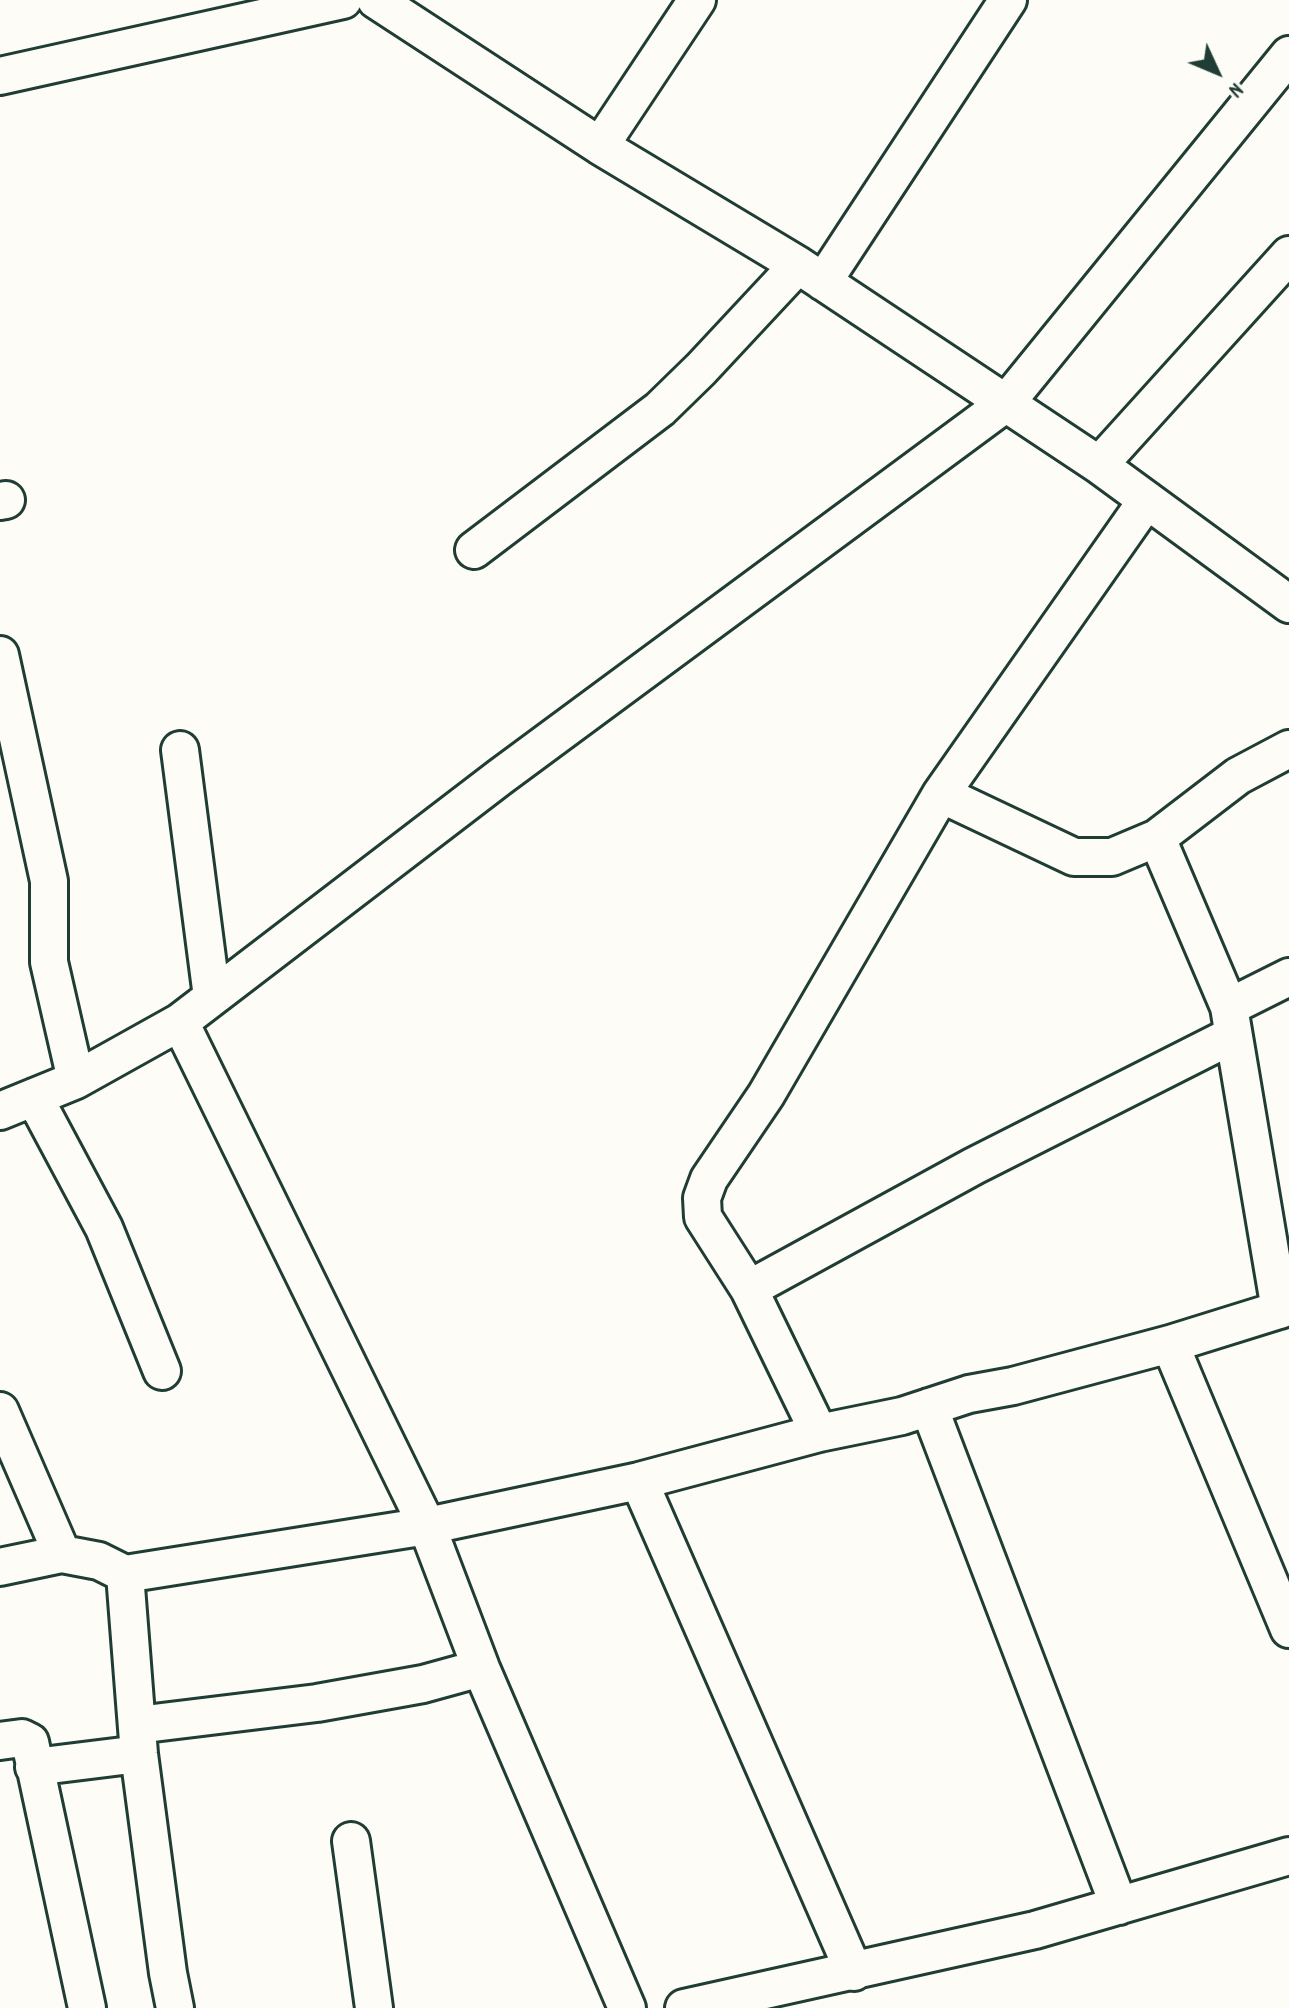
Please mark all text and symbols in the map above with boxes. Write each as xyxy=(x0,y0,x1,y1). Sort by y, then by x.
north arrow xyxy=(1177,32,1257,112)
text: N xyxy=(1220,74,1250,104)

